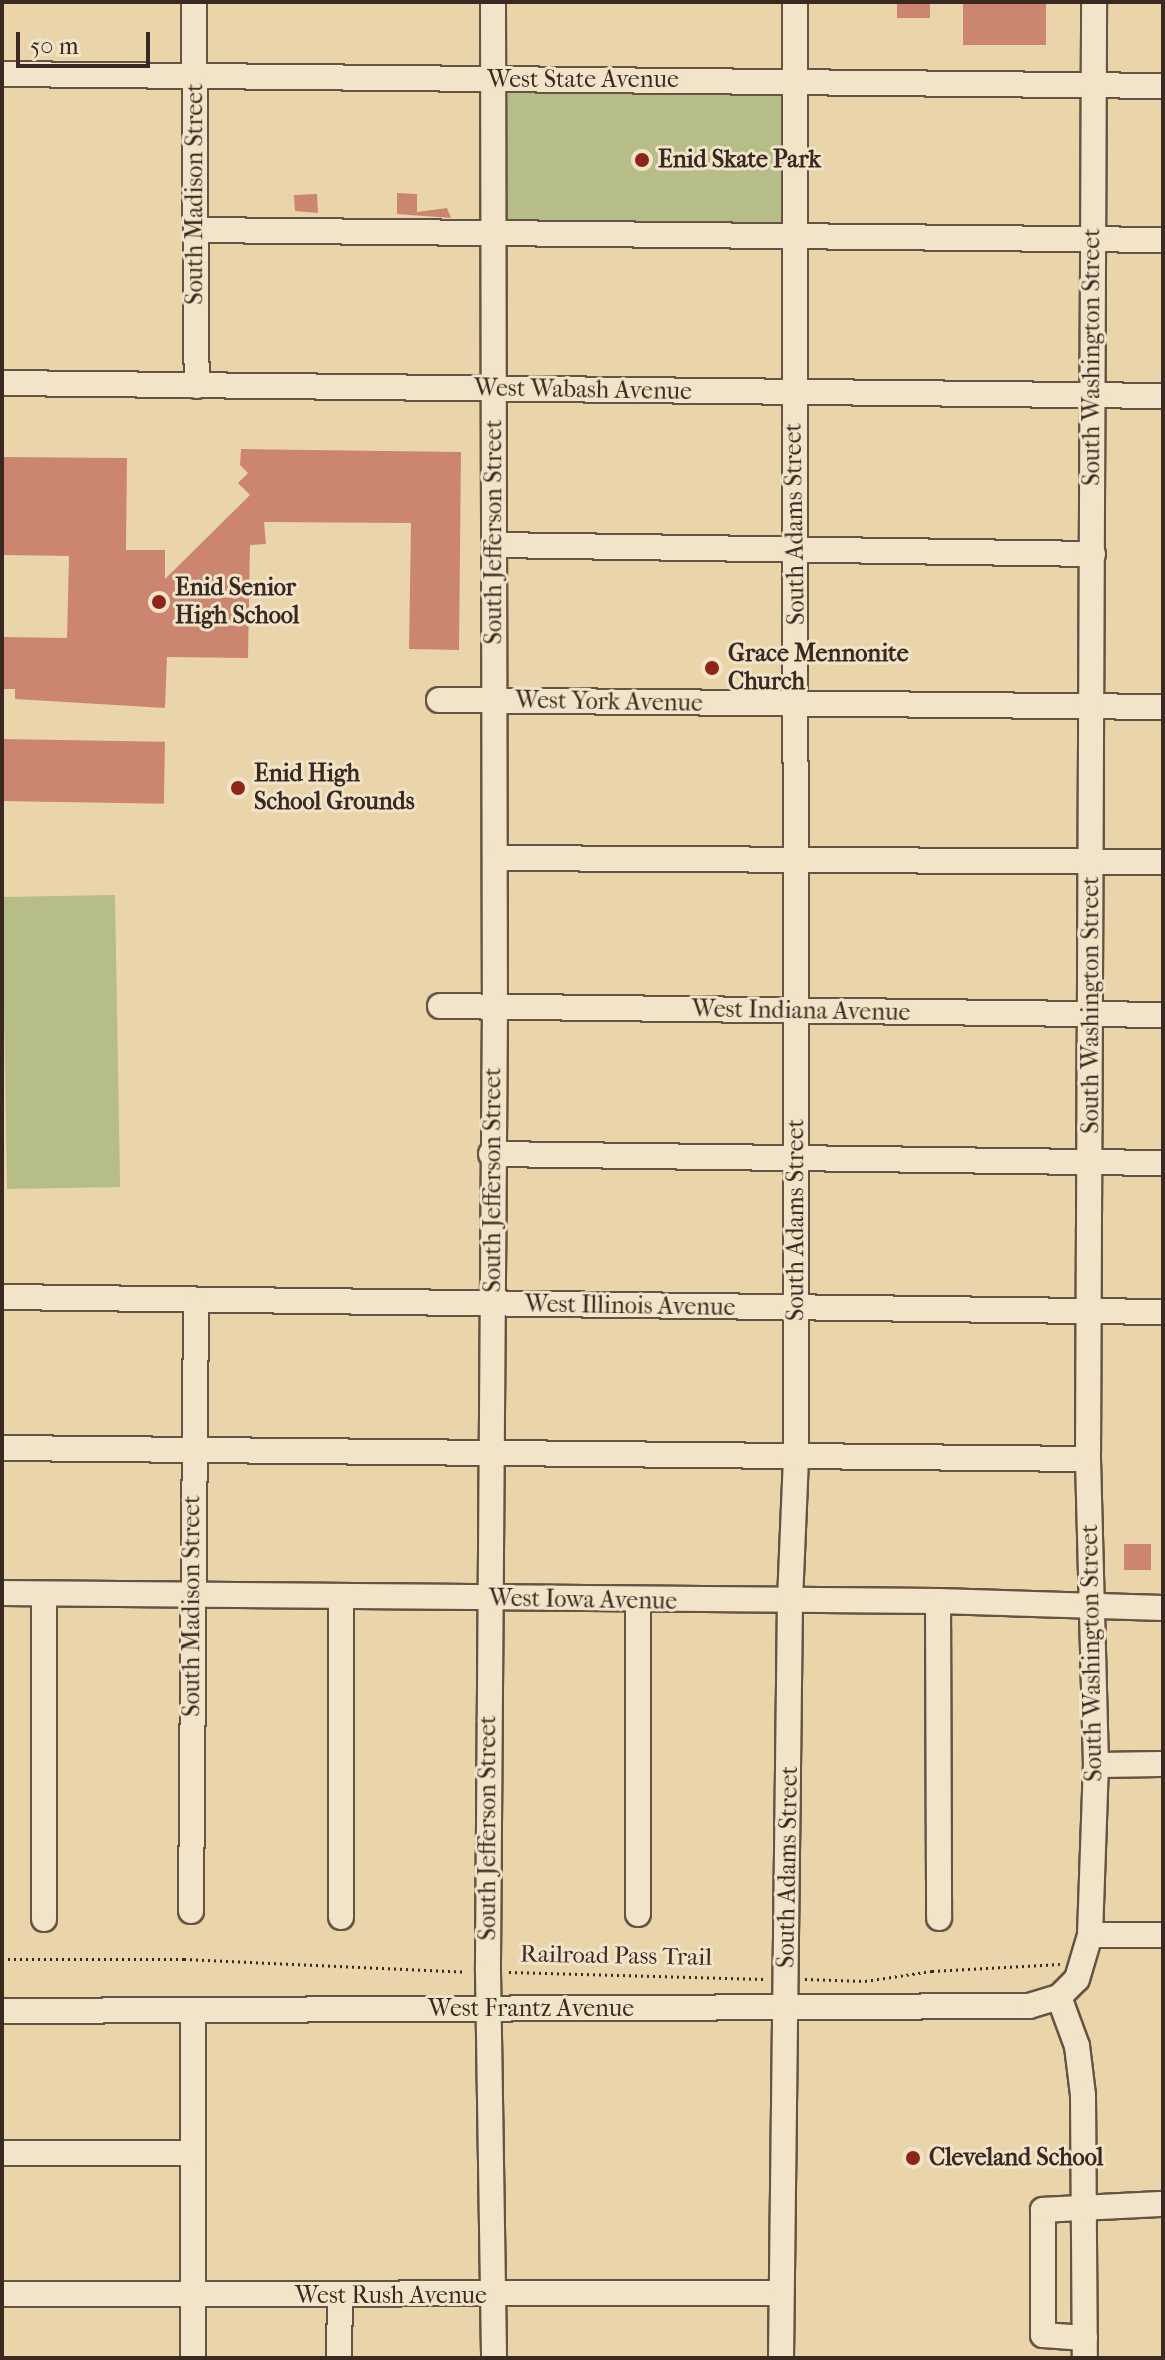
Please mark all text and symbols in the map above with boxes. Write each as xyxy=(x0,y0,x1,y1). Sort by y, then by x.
scale bar xyxy=(20,16,154,66)
text: 50 m xyxy=(30,32,79,60)
street label: West State Avenue xyxy=(487,66,679,94)
street label: South Madison Street xyxy=(181,83,209,305)
place label: Enid Skate Park xyxy=(658,146,821,174)
marker: Enid Skate Park xyxy=(633,151,651,169)
street label: South Washington Street xyxy=(1078,228,1106,486)
street label: West Wabash Avenue xyxy=(474,374,692,406)
street label: South Jefferson Street xyxy=(480,420,508,644)
street label: South Adams Street xyxy=(779,423,811,625)
place label: Enid Senior High School xyxy=(175,574,299,630)
marker: Enid Senior High School xyxy=(150,593,168,611)
place label: Grace Mennonite Church xyxy=(728,640,909,696)
marker: Grace Mennonite Church xyxy=(703,659,721,677)
street label: West York Avenue xyxy=(515,686,703,718)
place label: Enid High School Grounds xyxy=(254,760,415,816)
marker: Enid High School Grounds xyxy=(229,779,247,797)
street label: South Washington Street xyxy=(1077,876,1105,1134)
street label: West Indiana Avenue xyxy=(692,995,910,1027)
street label: South Jefferson Street xyxy=(479,1068,507,1292)
street label: South Adams Street xyxy=(782,1119,810,1321)
street label: West Illinois Avenue xyxy=(525,1290,735,1322)
street label: South Madison Street xyxy=(178,1495,206,1717)
street label: South Washington Street xyxy=(1075,1524,1109,1782)
street label: West Iowa Avenue xyxy=(489,1584,677,1616)
street label: South Jefferson Street xyxy=(474,1716,502,1940)
street label: South Adams Street xyxy=(772,1766,804,1968)
street label: Railroad Pass Trail xyxy=(520,1940,712,1972)
street label: West Frantz Avenue xyxy=(428,1995,634,2023)
place label: Cleveland School xyxy=(929,2144,1103,2172)
marker: Cleveland School xyxy=(904,2149,922,2167)
street label: West Rush Avenue xyxy=(295,2282,487,2310)

